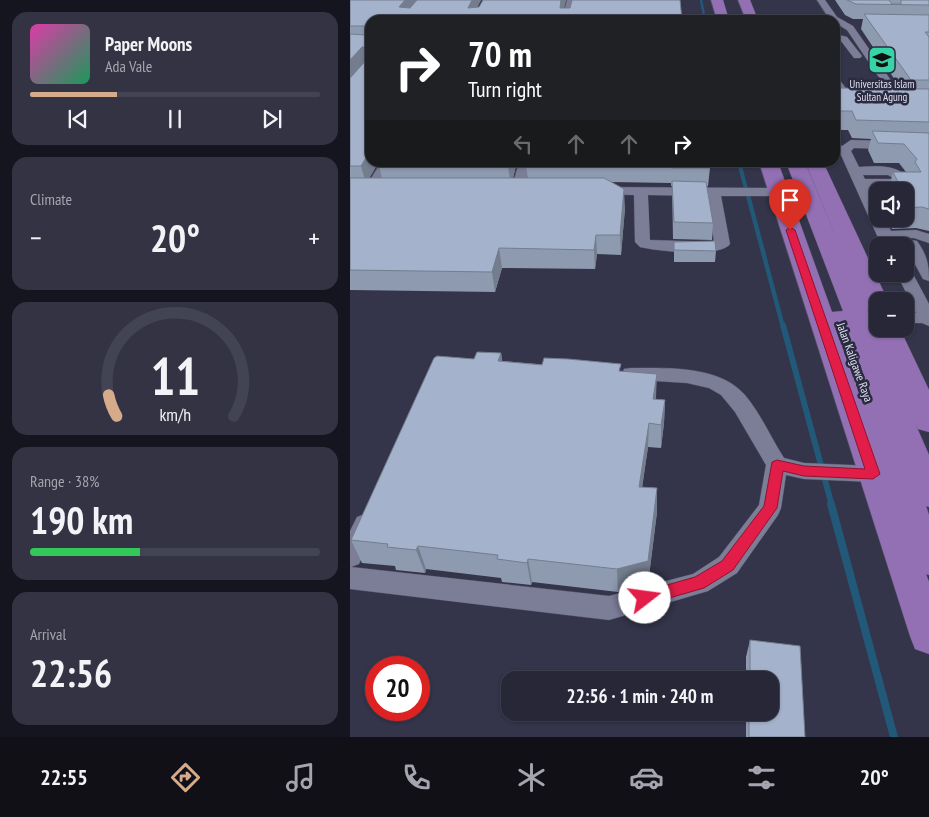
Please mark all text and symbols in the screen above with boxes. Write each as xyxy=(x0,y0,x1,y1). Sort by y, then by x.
text: 70 m xyxy=(468,31,532,77)
text: Paper Moons xyxy=(105,32,192,56)
icon: right xyxy=(385,35,450,100)
school or university icon: Universitas Islam Sultan Agung xyxy=(867,45,897,75)
text: Ada Vale xyxy=(105,56,152,76)
text: Turn right xyxy=(468,75,542,103)
place label: Universitas Islam Sultan Agung xyxy=(850,77,914,104)
icon: previous xyxy=(64,105,92,133)
icon: pause xyxy=(161,105,189,133)
icon: next xyxy=(258,105,286,133)
icon: left xyxy=(509,130,537,158)
icon: ahead xyxy=(562,130,590,158)
icon: ahead xyxy=(615,130,643,158)
icon: right xyxy=(668,130,696,158)
pin xyxy=(769,179,811,230)
map controls xyxy=(869,182,914,337)
button: sound xyxy=(869,182,914,227)
icon: arrive xyxy=(776,186,804,214)
text: Climate xyxy=(30,189,72,209)
text: 20° xyxy=(150,213,200,262)
text: − xyxy=(30,219,42,256)
text: + xyxy=(308,219,320,256)
button: + xyxy=(869,237,914,282)
button: − xyxy=(869,292,914,337)
street label: Jalan Kaligawe Raya xyxy=(833,319,876,404)
text: 11 xyxy=(150,342,200,409)
text: km/h xyxy=(159,403,191,426)
text: Range · 38% xyxy=(30,471,99,491)
text: 190 km xyxy=(30,495,133,544)
position arrow xyxy=(618,571,670,623)
text: Arrival xyxy=(30,624,66,644)
text: 22:56 xyxy=(30,648,112,697)
speed limit sign: 20 xyxy=(365,656,430,721)
text: 22:56 · 1 min · 240 m xyxy=(567,684,713,708)
icon: directions xyxy=(168,760,203,795)
icon: music xyxy=(283,760,318,795)
icon: phone xyxy=(399,760,434,795)
icon: climate xyxy=(514,760,549,795)
icon: car xyxy=(629,760,664,795)
icon: filters xyxy=(744,760,779,795)
text: 22:55 xyxy=(40,763,88,791)
text: 20° xyxy=(860,763,889,791)

